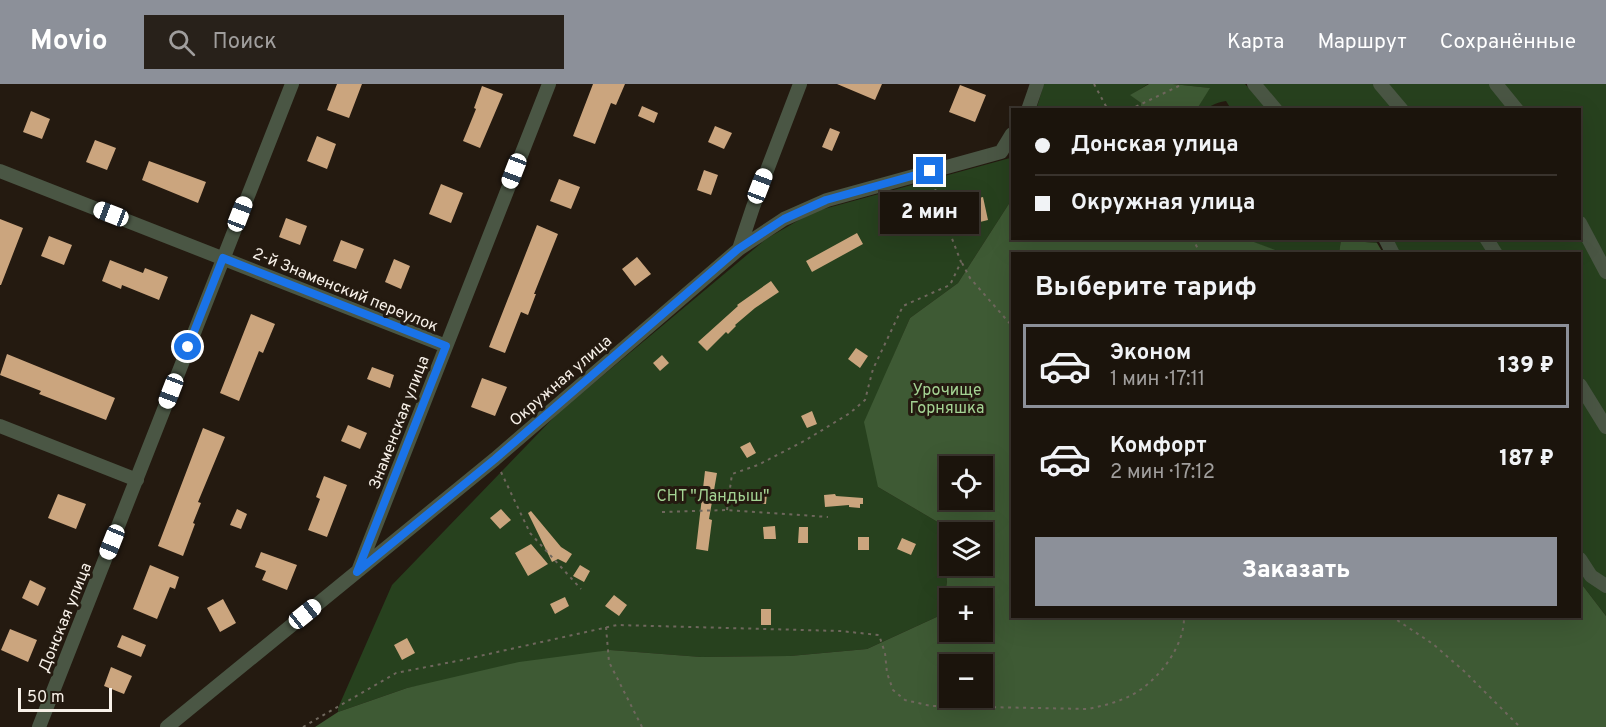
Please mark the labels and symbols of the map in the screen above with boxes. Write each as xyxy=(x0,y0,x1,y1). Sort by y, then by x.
car xyxy=(499,151,529,191)
route end xyxy=(916,157,943,184)
car xyxy=(745,166,775,206)
callout: 2 мин xyxy=(880,192,980,234)
car xyxy=(225,194,255,234)
car xyxy=(91,199,131,229)
street label: 2-й Знаменский переулок xyxy=(249,244,441,337)
street label: Окружная улица xyxy=(506,332,617,431)
route start xyxy=(174,333,201,360)
street label: Знаменская улица xyxy=(365,353,435,492)
car xyxy=(156,371,186,411)
park label: Урочище Горняшка xyxy=(910,381,984,419)
park label: СНТ "Ландыш" xyxy=(657,487,769,507)
car xyxy=(97,522,127,562)
street label: Донская улица xyxy=(35,560,97,676)
car xyxy=(285,596,325,632)
scale bar xyxy=(18,685,112,712)

